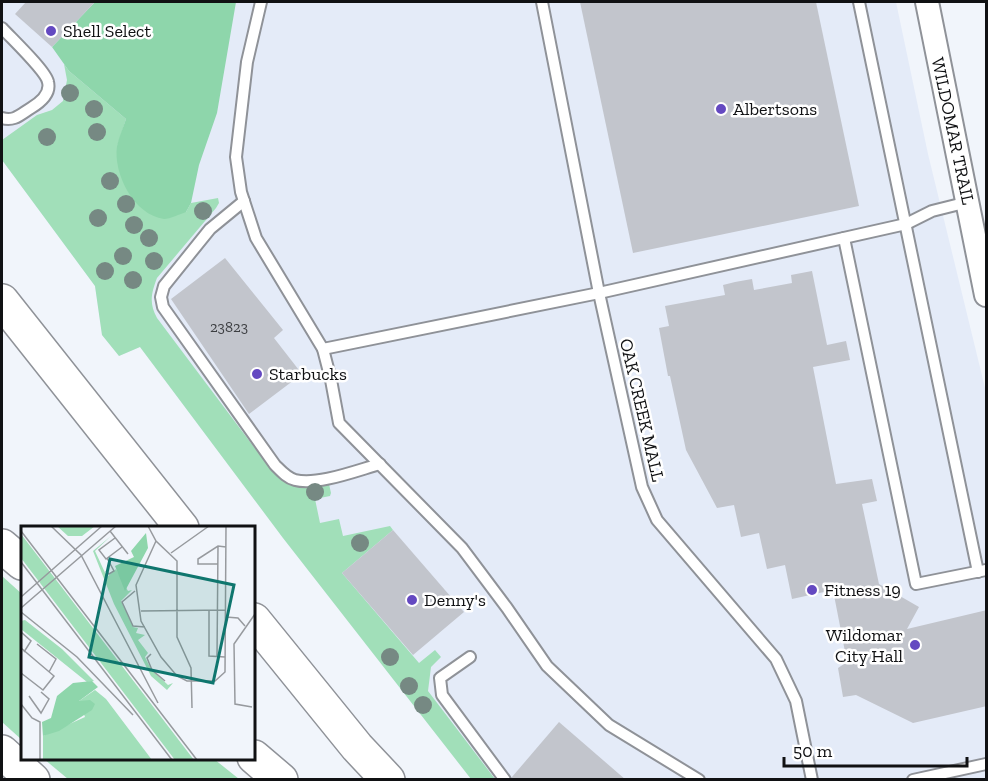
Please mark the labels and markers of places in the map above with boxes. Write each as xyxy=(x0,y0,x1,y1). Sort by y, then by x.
place label: Shell Select xyxy=(63,20,151,42)
marker: Shell Select xyxy=(44,24,58,38)
place label: Albertsons xyxy=(733,98,817,120)
marker: Albertsons xyxy=(714,102,728,116)
place label: Starbucks xyxy=(269,363,347,385)
marker: Starbucks xyxy=(250,367,264,381)
place label: Fitness 19 xyxy=(824,579,901,601)
marker: Fitness 19 xyxy=(805,583,819,597)
place label: Denny's xyxy=(424,589,486,611)
marker: Denny's xyxy=(405,593,419,607)
place label: Wildomar City Hall xyxy=(826,624,903,667)
marker: Wildomar City Hall xyxy=(908,638,922,652)

